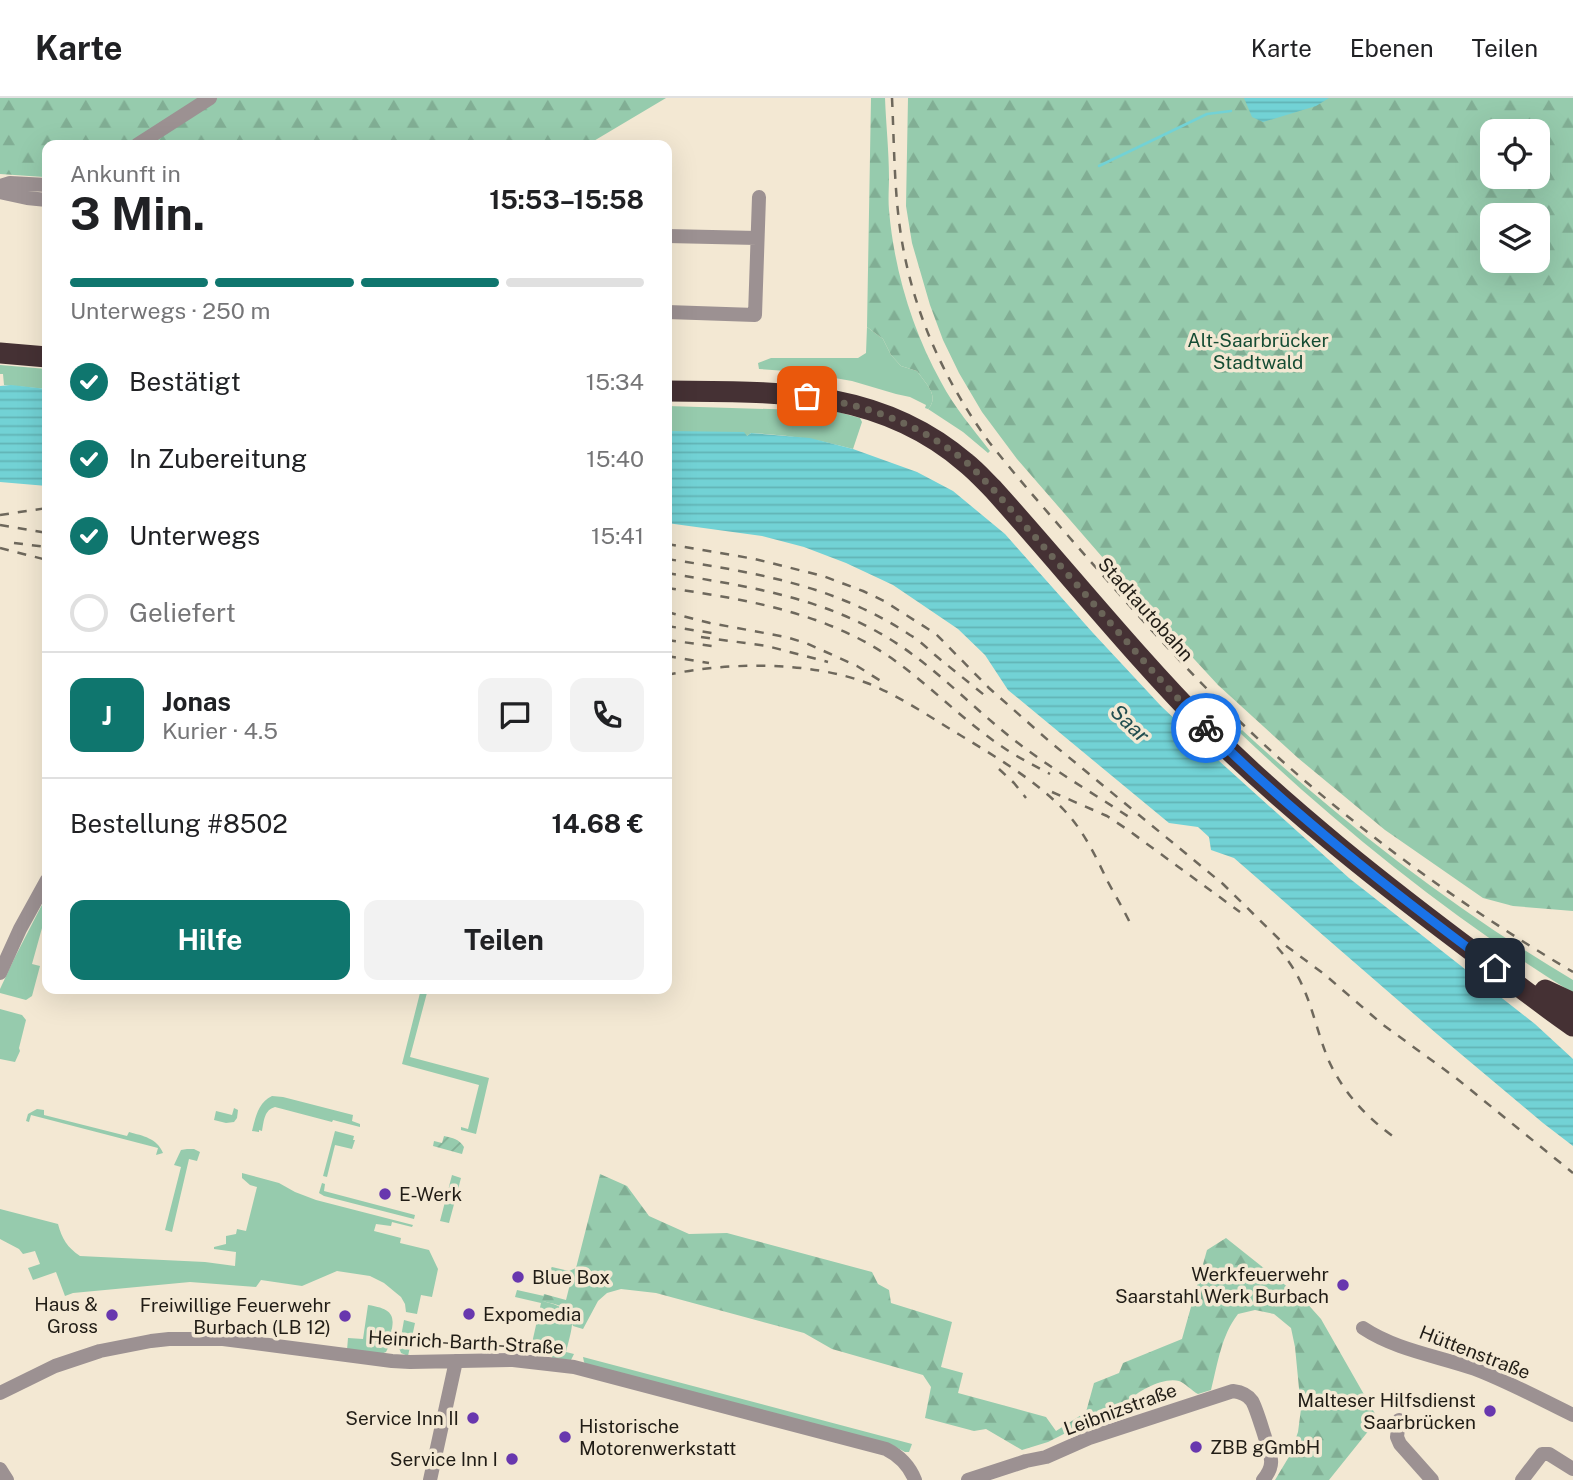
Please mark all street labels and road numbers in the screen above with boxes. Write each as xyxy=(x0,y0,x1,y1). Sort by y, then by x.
street label: Stadtautobahn xyxy=(1094,553,1198,665)
street label: Hüttenstraße xyxy=(1416,1321,1534,1383)
street label: Heinrich-Barth-Straße xyxy=(367,1326,565,1358)
street label: Leibnizstraße xyxy=(1060,1378,1180,1440)

